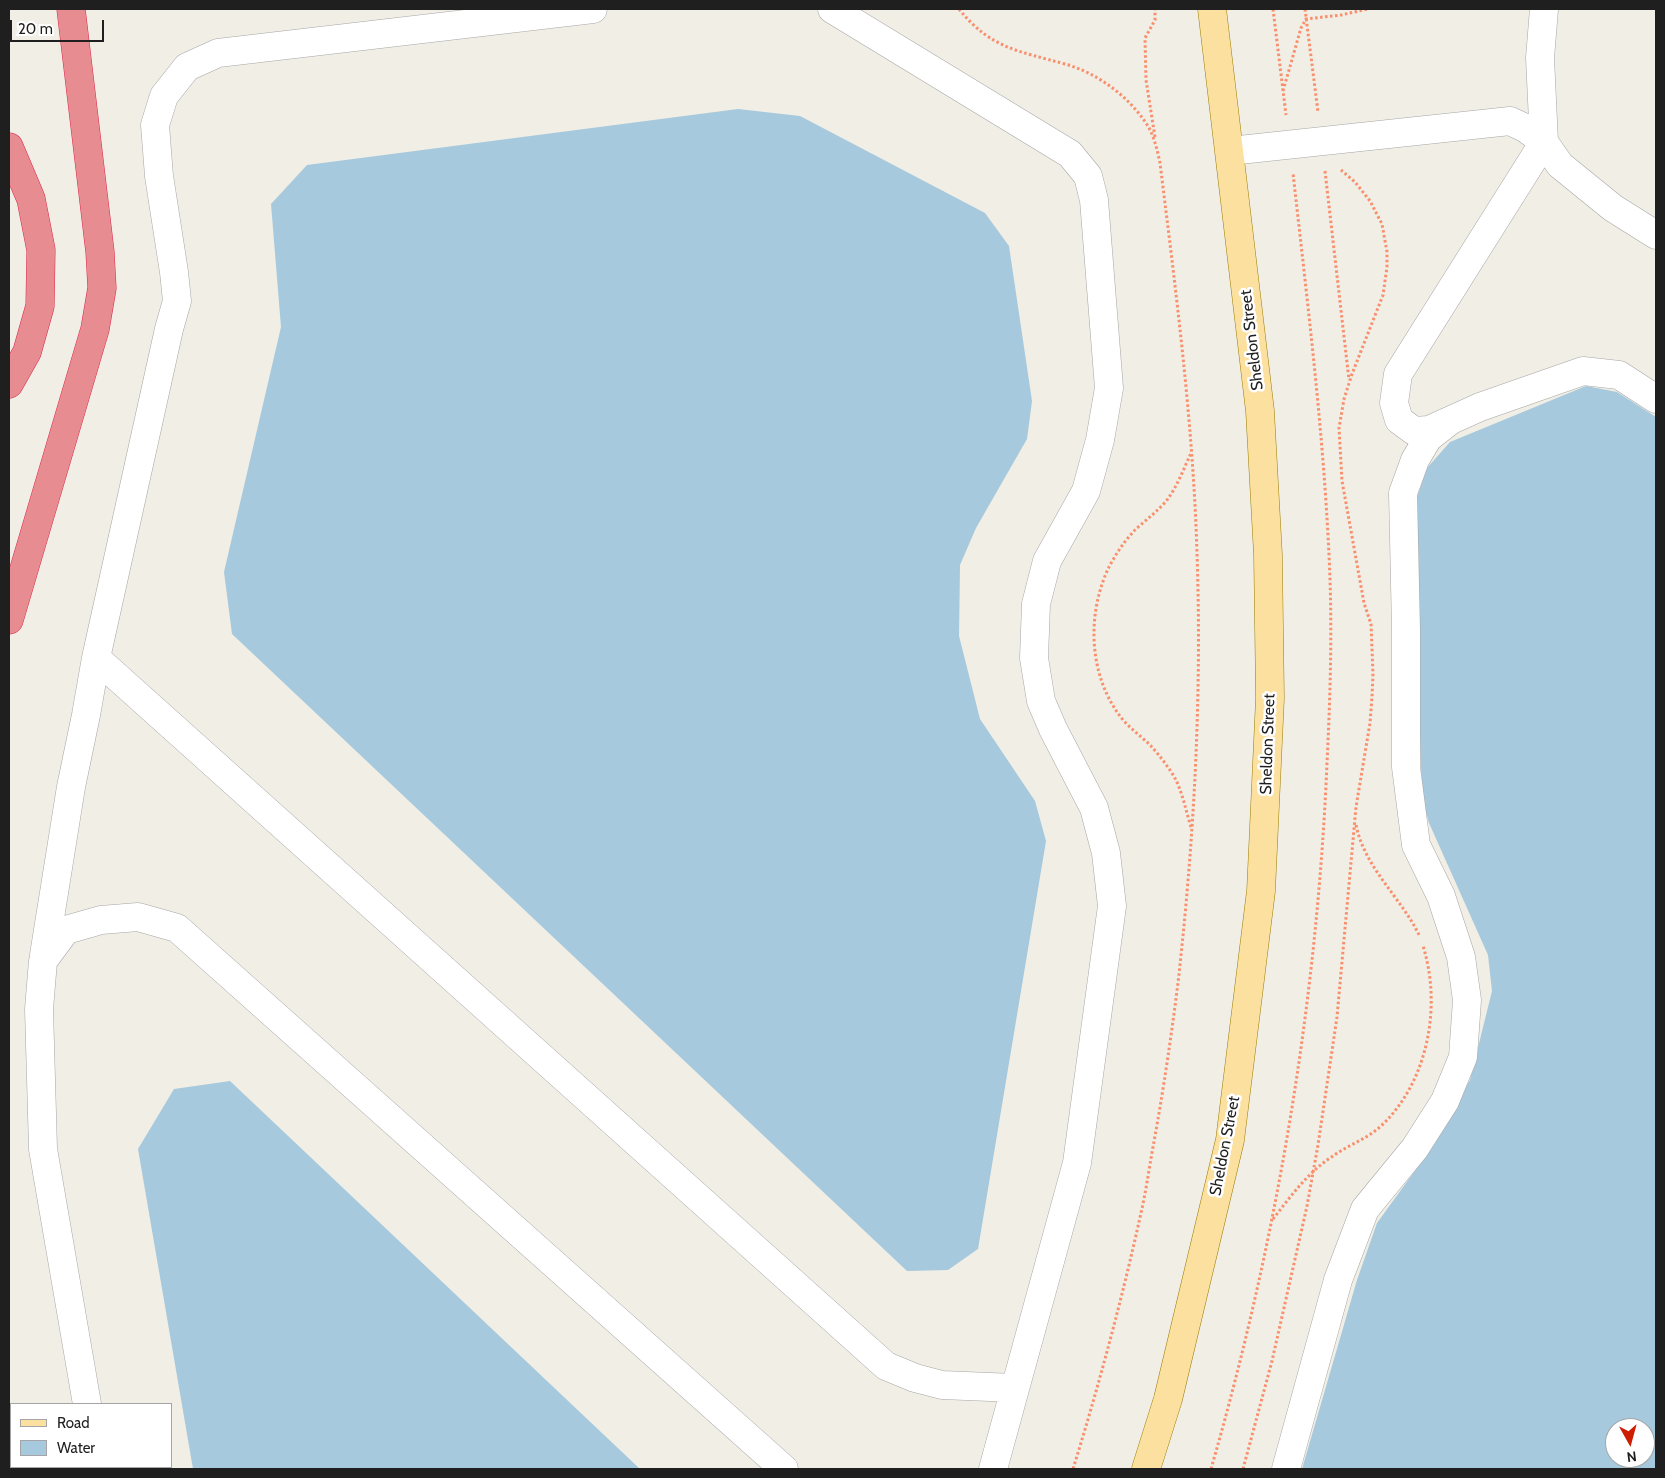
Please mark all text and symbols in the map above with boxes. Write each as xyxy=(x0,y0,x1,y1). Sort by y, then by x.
scale bar xyxy=(12,10,106,42)
text: 20 m xyxy=(18,20,53,38)
street label: Sheldon Street xyxy=(1236,289,1268,391)
street label: Sheldon Street xyxy=(1257,693,1279,795)
street label: Sheldon Street xyxy=(1206,1095,1244,1197)
legend xyxy=(10,1403,172,1468)
text: Road xyxy=(57,1414,90,1432)
north arrow xyxy=(1605,1418,1655,1468)
text: Water xyxy=(57,1439,95,1457)
text: N xyxy=(1626,1447,1638,1466)

